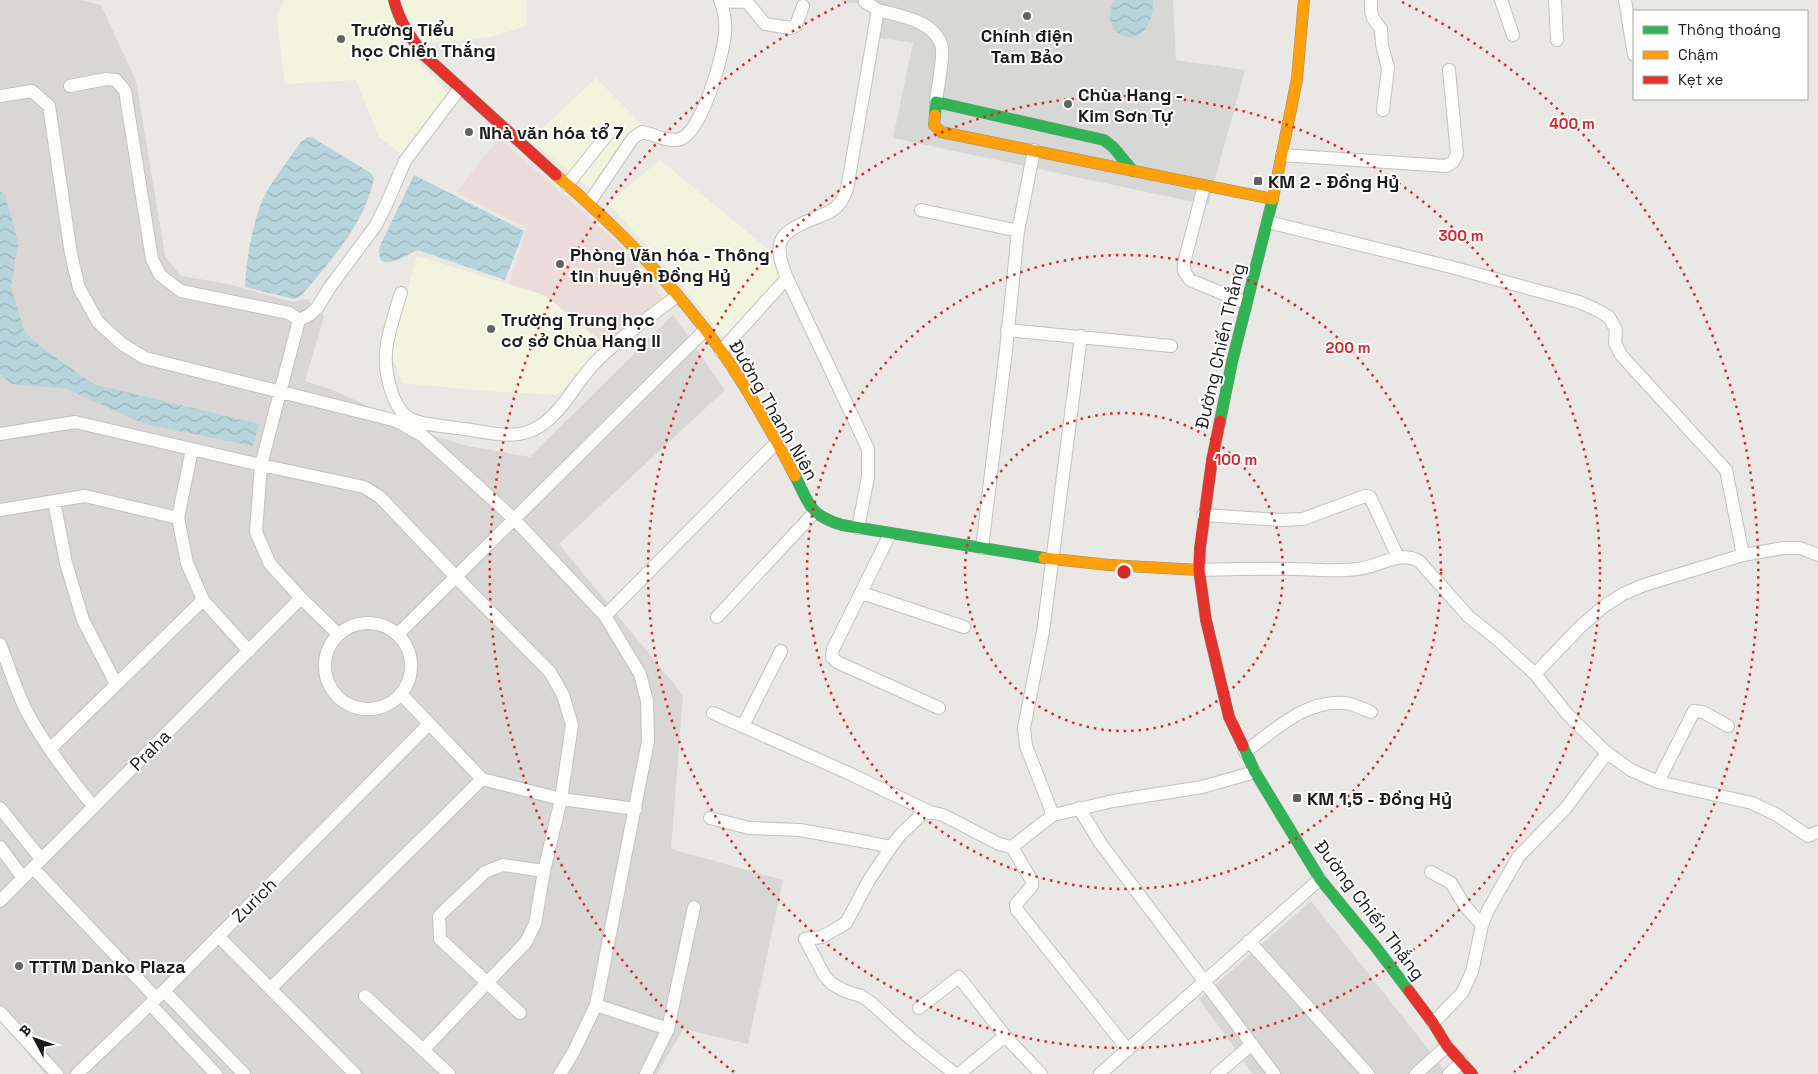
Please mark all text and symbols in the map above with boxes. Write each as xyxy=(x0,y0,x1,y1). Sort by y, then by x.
marker: Chính điện Tam Bảo xyxy=(1021,10,1033,22)
legend xyxy=(1633,10,1808,100)
place label: Trường Tiểu học Chiến Thắng xyxy=(351,18,496,62)
text: Thông thoáng xyxy=(1678,20,1781,39)
place label: Chính điện Tam Bảo xyxy=(981,24,1073,68)
marker: Trường Tiểu học Chiến Thắng xyxy=(335,33,347,45)
text: Chậm xyxy=(1678,45,1718,64)
text: Kẹt xe xyxy=(1678,70,1724,89)
place label: Chùa Hang - Kim Sơn Tự xyxy=(1078,83,1183,127)
marker: Chùa Hang - Kim Sơn Tự xyxy=(1062,98,1074,110)
text: 400 m xyxy=(1549,114,1595,133)
place label: Nhà văn hóa tổ 7 xyxy=(479,121,623,144)
marker: Nhà văn hóa tổ 7 xyxy=(463,126,475,138)
place label: KM 2 - Đồng Hỷ xyxy=(1268,170,1399,193)
marker: KM 2 - Đồng Hỷ xyxy=(1252,175,1264,187)
text: 300 m xyxy=(1438,226,1484,245)
place label: Phòng Văn hóa - Thông tin huyện Đồng Hỷ xyxy=(570,243,770,287)
marker: Phòng Văn hóa - Thông tin huyện Đồng Hỷ xyxy=(554,258,566,270)
street label: Đường Chiến Thắng xyxy=(1190,261,1250,431)
place label: Trường Trung học cơ sở Chùa Hang II xyxy=(501,308,661,352)
marker: Trường Trung học cơ sở Chùa Hang II xyxy=(485,323,497,335)
street label: Đường Thanh Niên xyxy=(724,336,824,484)
text: 200 m xyxy=(1326,338,1370,357)
text: 100 m xyxy=(1215,450,1257,469)
centre of rings xyxy=(1115,563,1133,581)
street label: Praha xyxy=(125,725,175,775)
place label: KM 1,5 - Đồng Hỷ xyxy=(1307,787,1452,810)
marker: KM 1,5 - Đồng Hỷ xyxy=(1291,792,1303,804)
street label: Đường Chiến Thắng xyxy=(1310,835,1430,985)
street label: Zurich xyxy=(227,873,281,927)
place label: TTTM Danko Plaza xyxy=(29,955,186,978)
marker: TTTM Danko Plaza xyxy=(13,960,25,972)
north arrow xyxy=(10,1014,60,1064)
text: B xyxy=(15,1021,35,1040)

